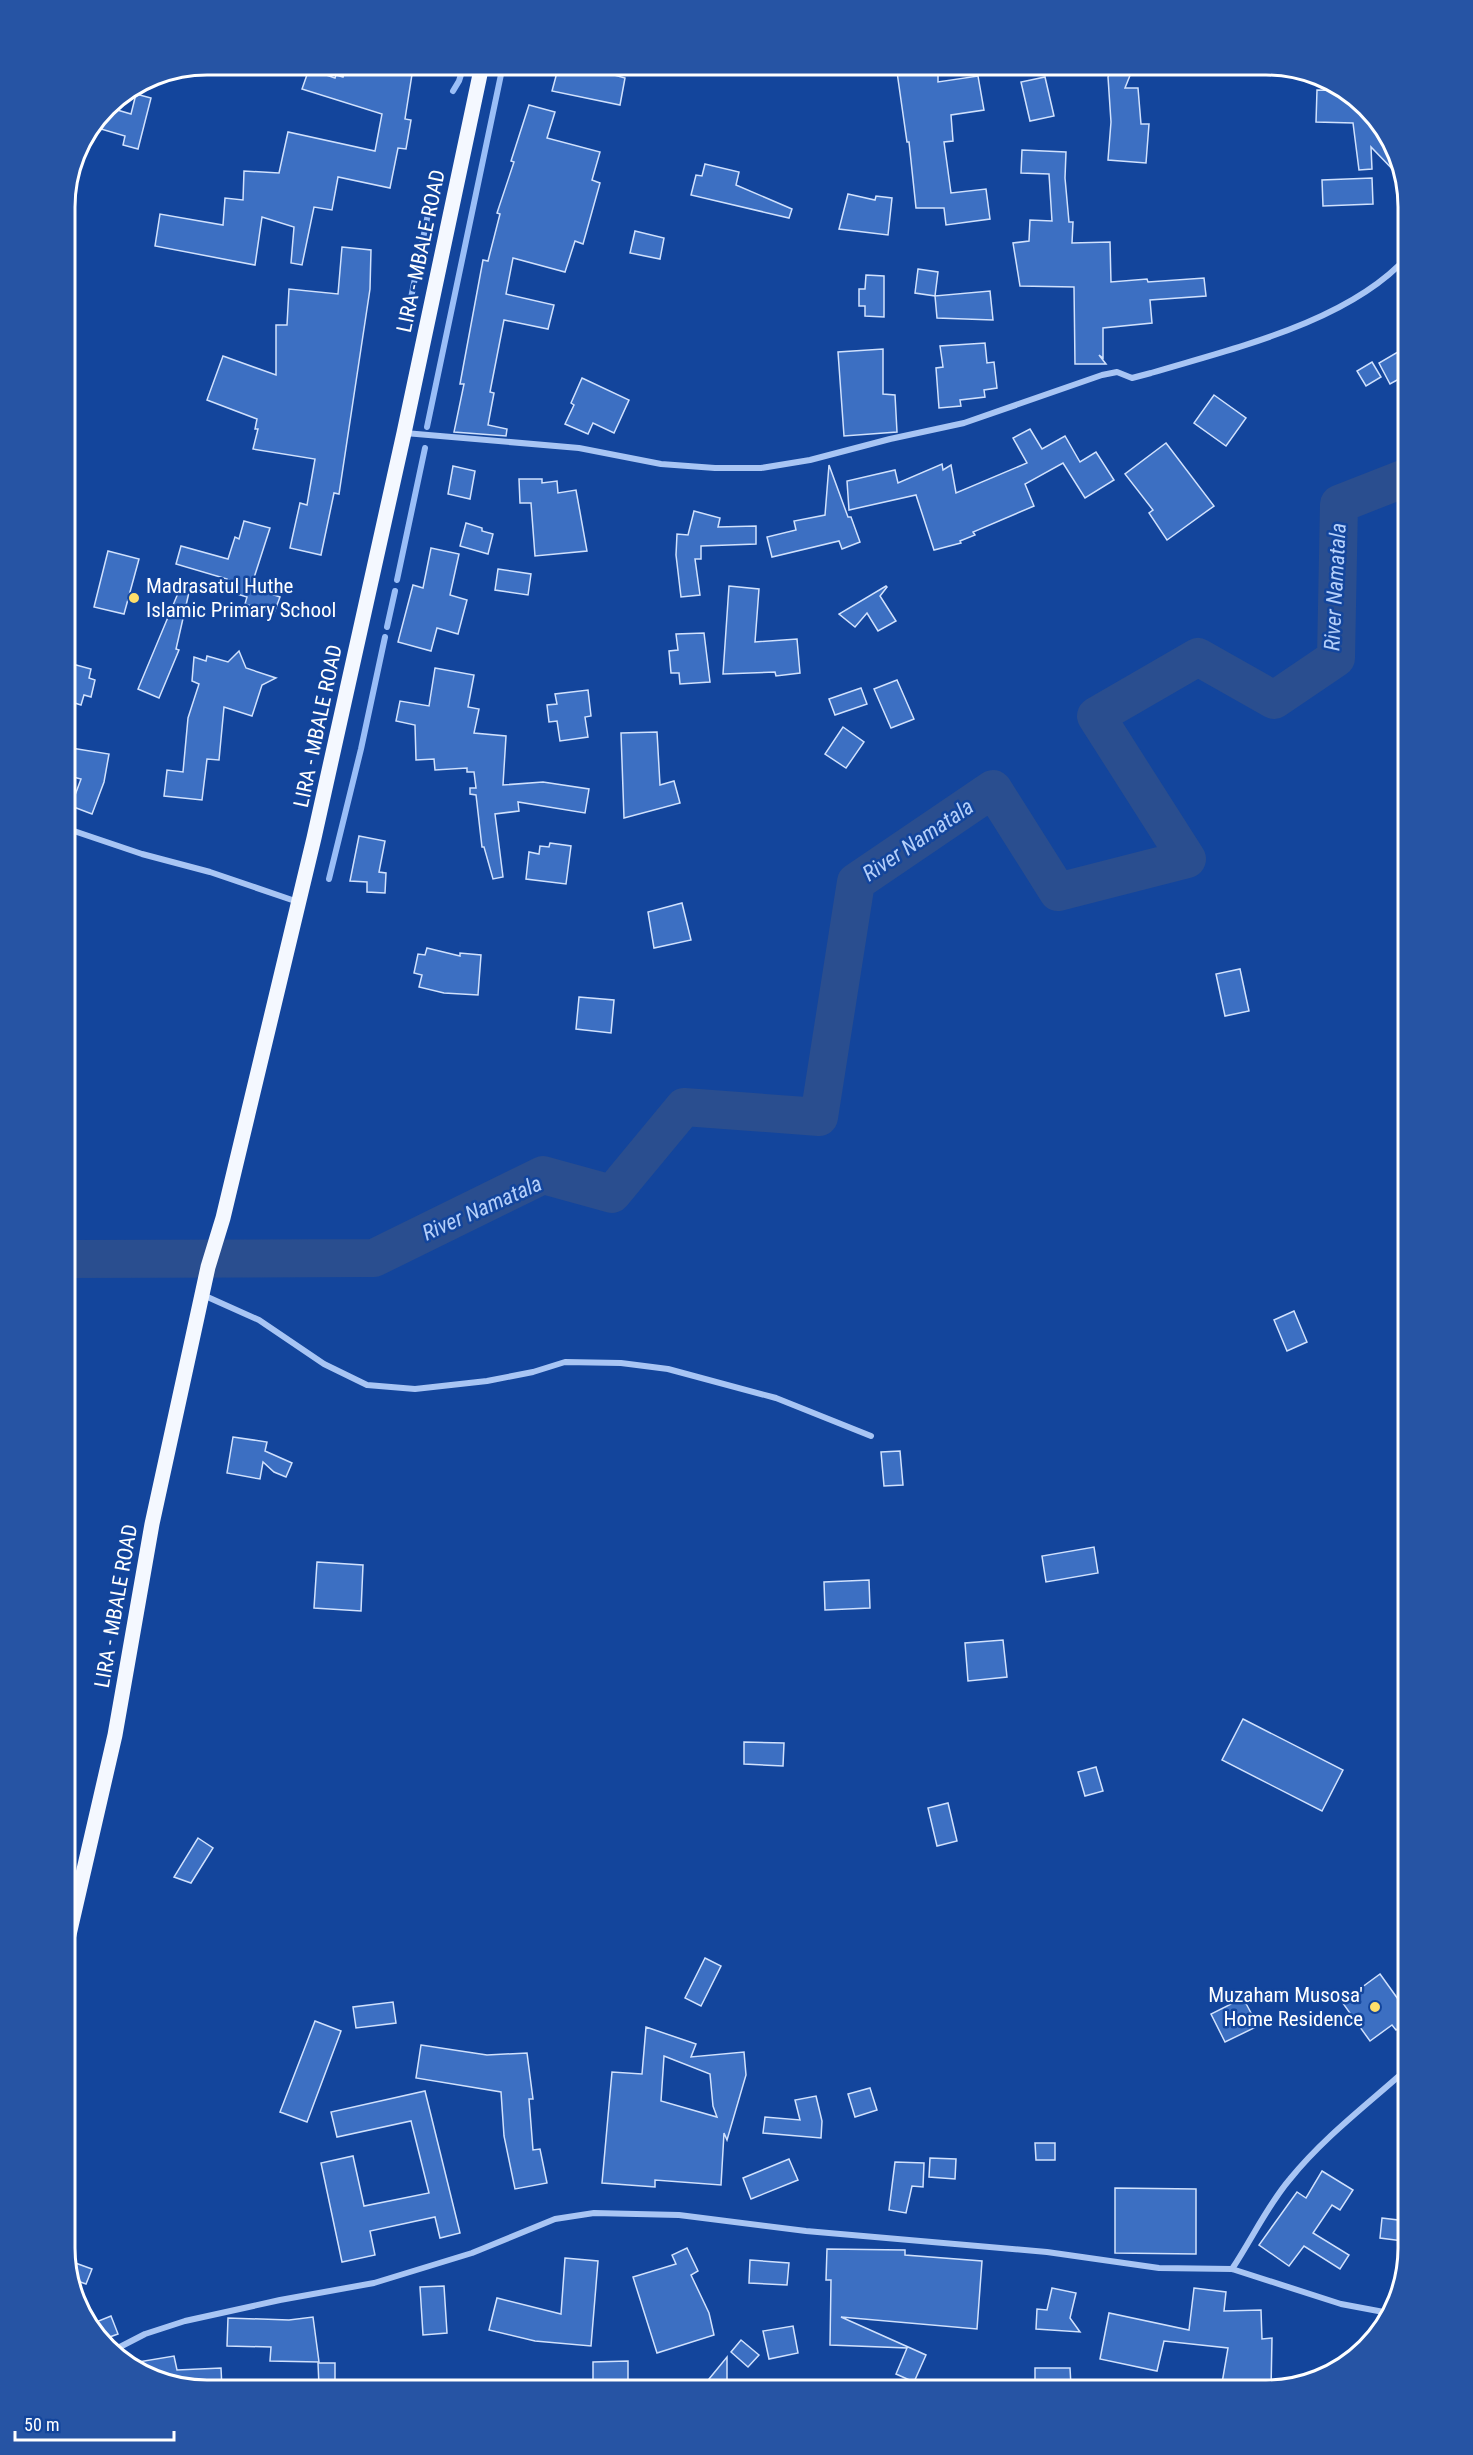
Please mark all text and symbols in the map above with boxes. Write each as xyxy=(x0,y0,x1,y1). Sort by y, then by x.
street label: LIRA - MBALE ROAD xyxy=(392,167,450,335)
water label: River Namatala xyxy=(1319,522,1351,652)
place label: Madrasatul Huthe Islamic Primary School xyxy=(146,574,336,622)
marker: Madrasatul Huthe Islamic Primary School xyxy=(127,591,141,605)
street label: LIRA - MBALE ROAD xyxy=(289,642,347,810)
water label: River Namatala xyxy=(858,794,978,886)
water label: River Namatala xyxy=(418,1171,546,1245)
street label: LIRA - MBALE ROAD xyxy=(90,1522,142,1690)
place label: Muzaham Musosa' Home Residence xyxy=(1208,1983,1363,2031)
marker: Muzaham Musosa' Home Residence xyxy=(1368,2000,1382,2014)
scale bar xyxy=(15,2404,174,2442)
text: 50 m xyxy=(24,2414,59,2435)

